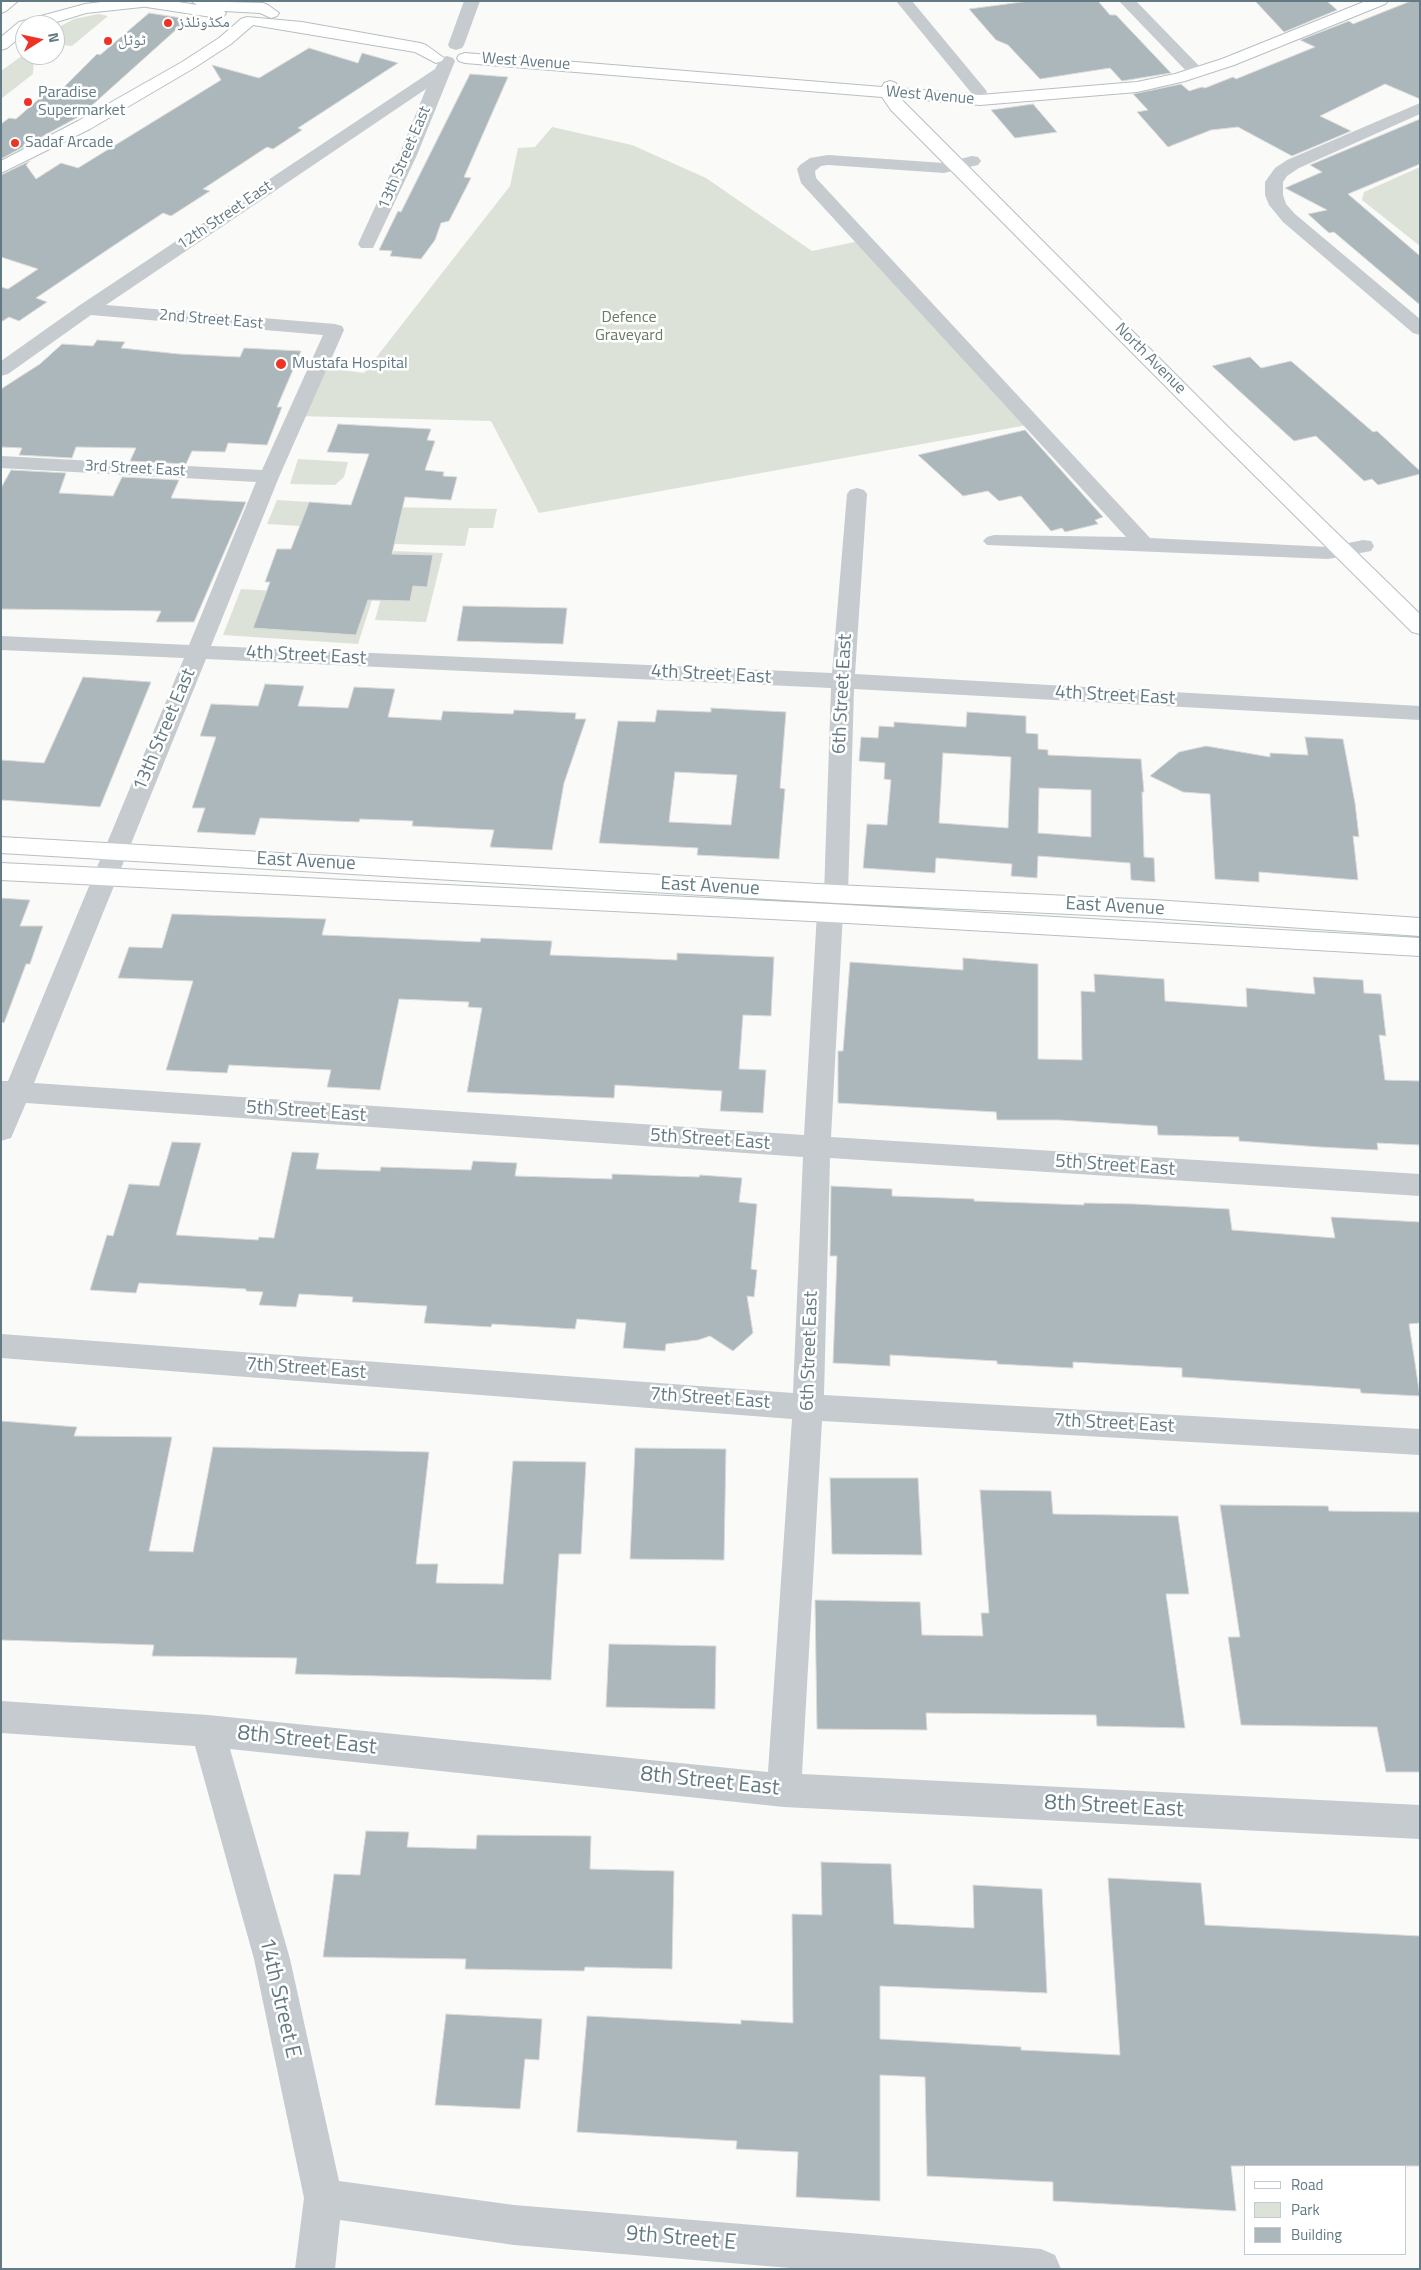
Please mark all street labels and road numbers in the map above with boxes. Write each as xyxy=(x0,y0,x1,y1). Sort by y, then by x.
street label: West Avenue xyxy=(481,49,571,75)
street label: West Avenue xyxy=(885,83,975,109)
street label: 13th Street East xyxy=(375,103,435,213)
street label: 12th Street East xyxy=(174,177,276,255)
street label: 2nd Street East xyxy=(158,306,264,334)
street label: North Avenue xyxy=(1111,320,1189,398)
street label: 3rd Street East xyxy=(84,457,186,481)
street label: 6th Street East xyxy=(828,633,858,755)
street label: 4th Street East xyxy=(245,641,367,671)
street label: 4th Street East xyxy=(650,660,772,690)
street label: 13th Street East xyxy=(129,665,201,795)
street label: 4th Street East xyxy=(1054,681,1176,711)
street label: East Avenue xyxy=(256,848,356,876)
street label: East Avenue xyxy=(660,873,760,901)
street label: East Avenue xyxy=(1065,893,1165,921)
street label: 5th Street East xyxy=(245,1096,367,1128)
street label: 5th Street East xyxy=(649,1124,771,1156)
street label: 5th Street East xyxy=(1054,1150,1176,1182)
street label: 6th Street East xyxy=(797,1290,823,1412)
street label: 7th Street East xyxy=(245,1353,367,1385)
street label: 7th Street East xyxy=(649,1383,771,1415)
street label: 7th Street East xyxy=(1053,1409,1175,1439)
street label: 8th Street East xyxy=(236,1721,378,1761)
street label: 8th Street East xyxy=(639,1762,781,1802)
street label: 8th Street East xyxy=(1044,1790,1184,1824)
street label: 14th Street E xyxy=(252,1935,306,2061)
street label: 9th Street E xyxy=(625,2221,737,2257)

